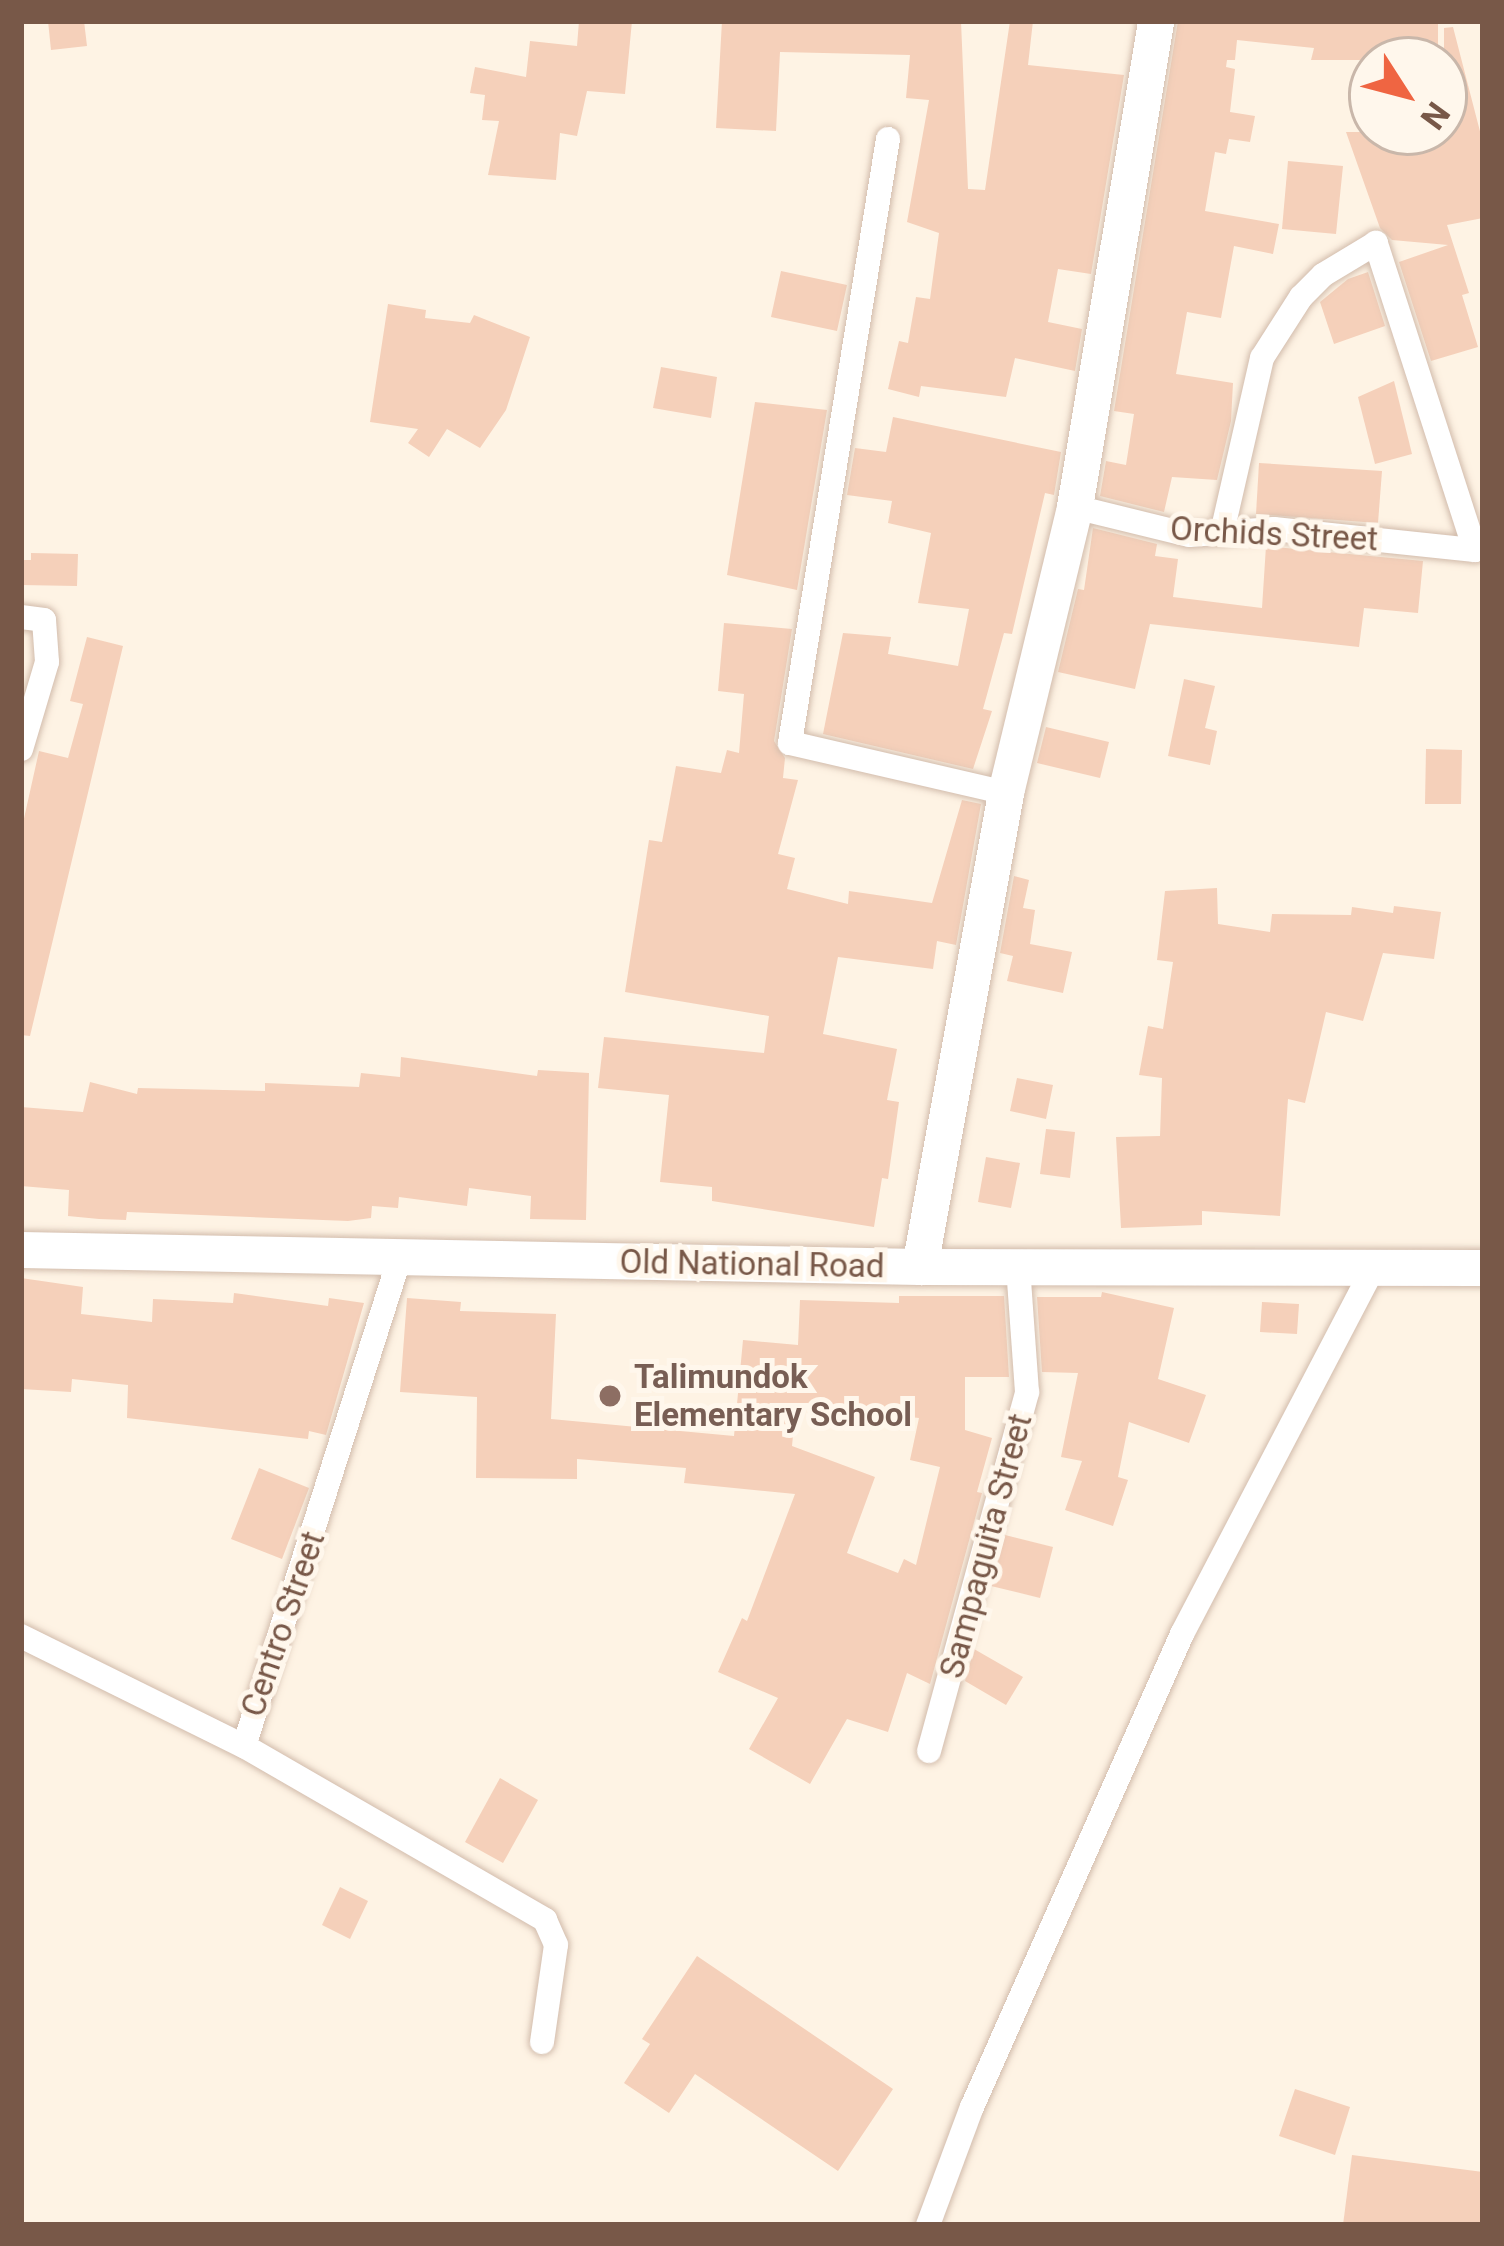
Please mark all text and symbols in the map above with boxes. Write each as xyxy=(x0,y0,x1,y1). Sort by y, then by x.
north arrow xyxy=(1348,36,1468,156)
text: N xyxy=(1412,95,1458,137)
street label: Orchids Street xyxy=(1169,509,1379,559)
street label: Old National Road xyxy=(619,1242,885,1286)
place label: Talimundok Elementary School xyxy=(634,1357,912,1435)
marker: Talimundok Elementary School xyxy=(597,1383,623,1409)
street label: Sampaguita Street xyxy=(932,1410,1040,1682)
street label: Centro Street xyxy=(233,1526,333,1722)

